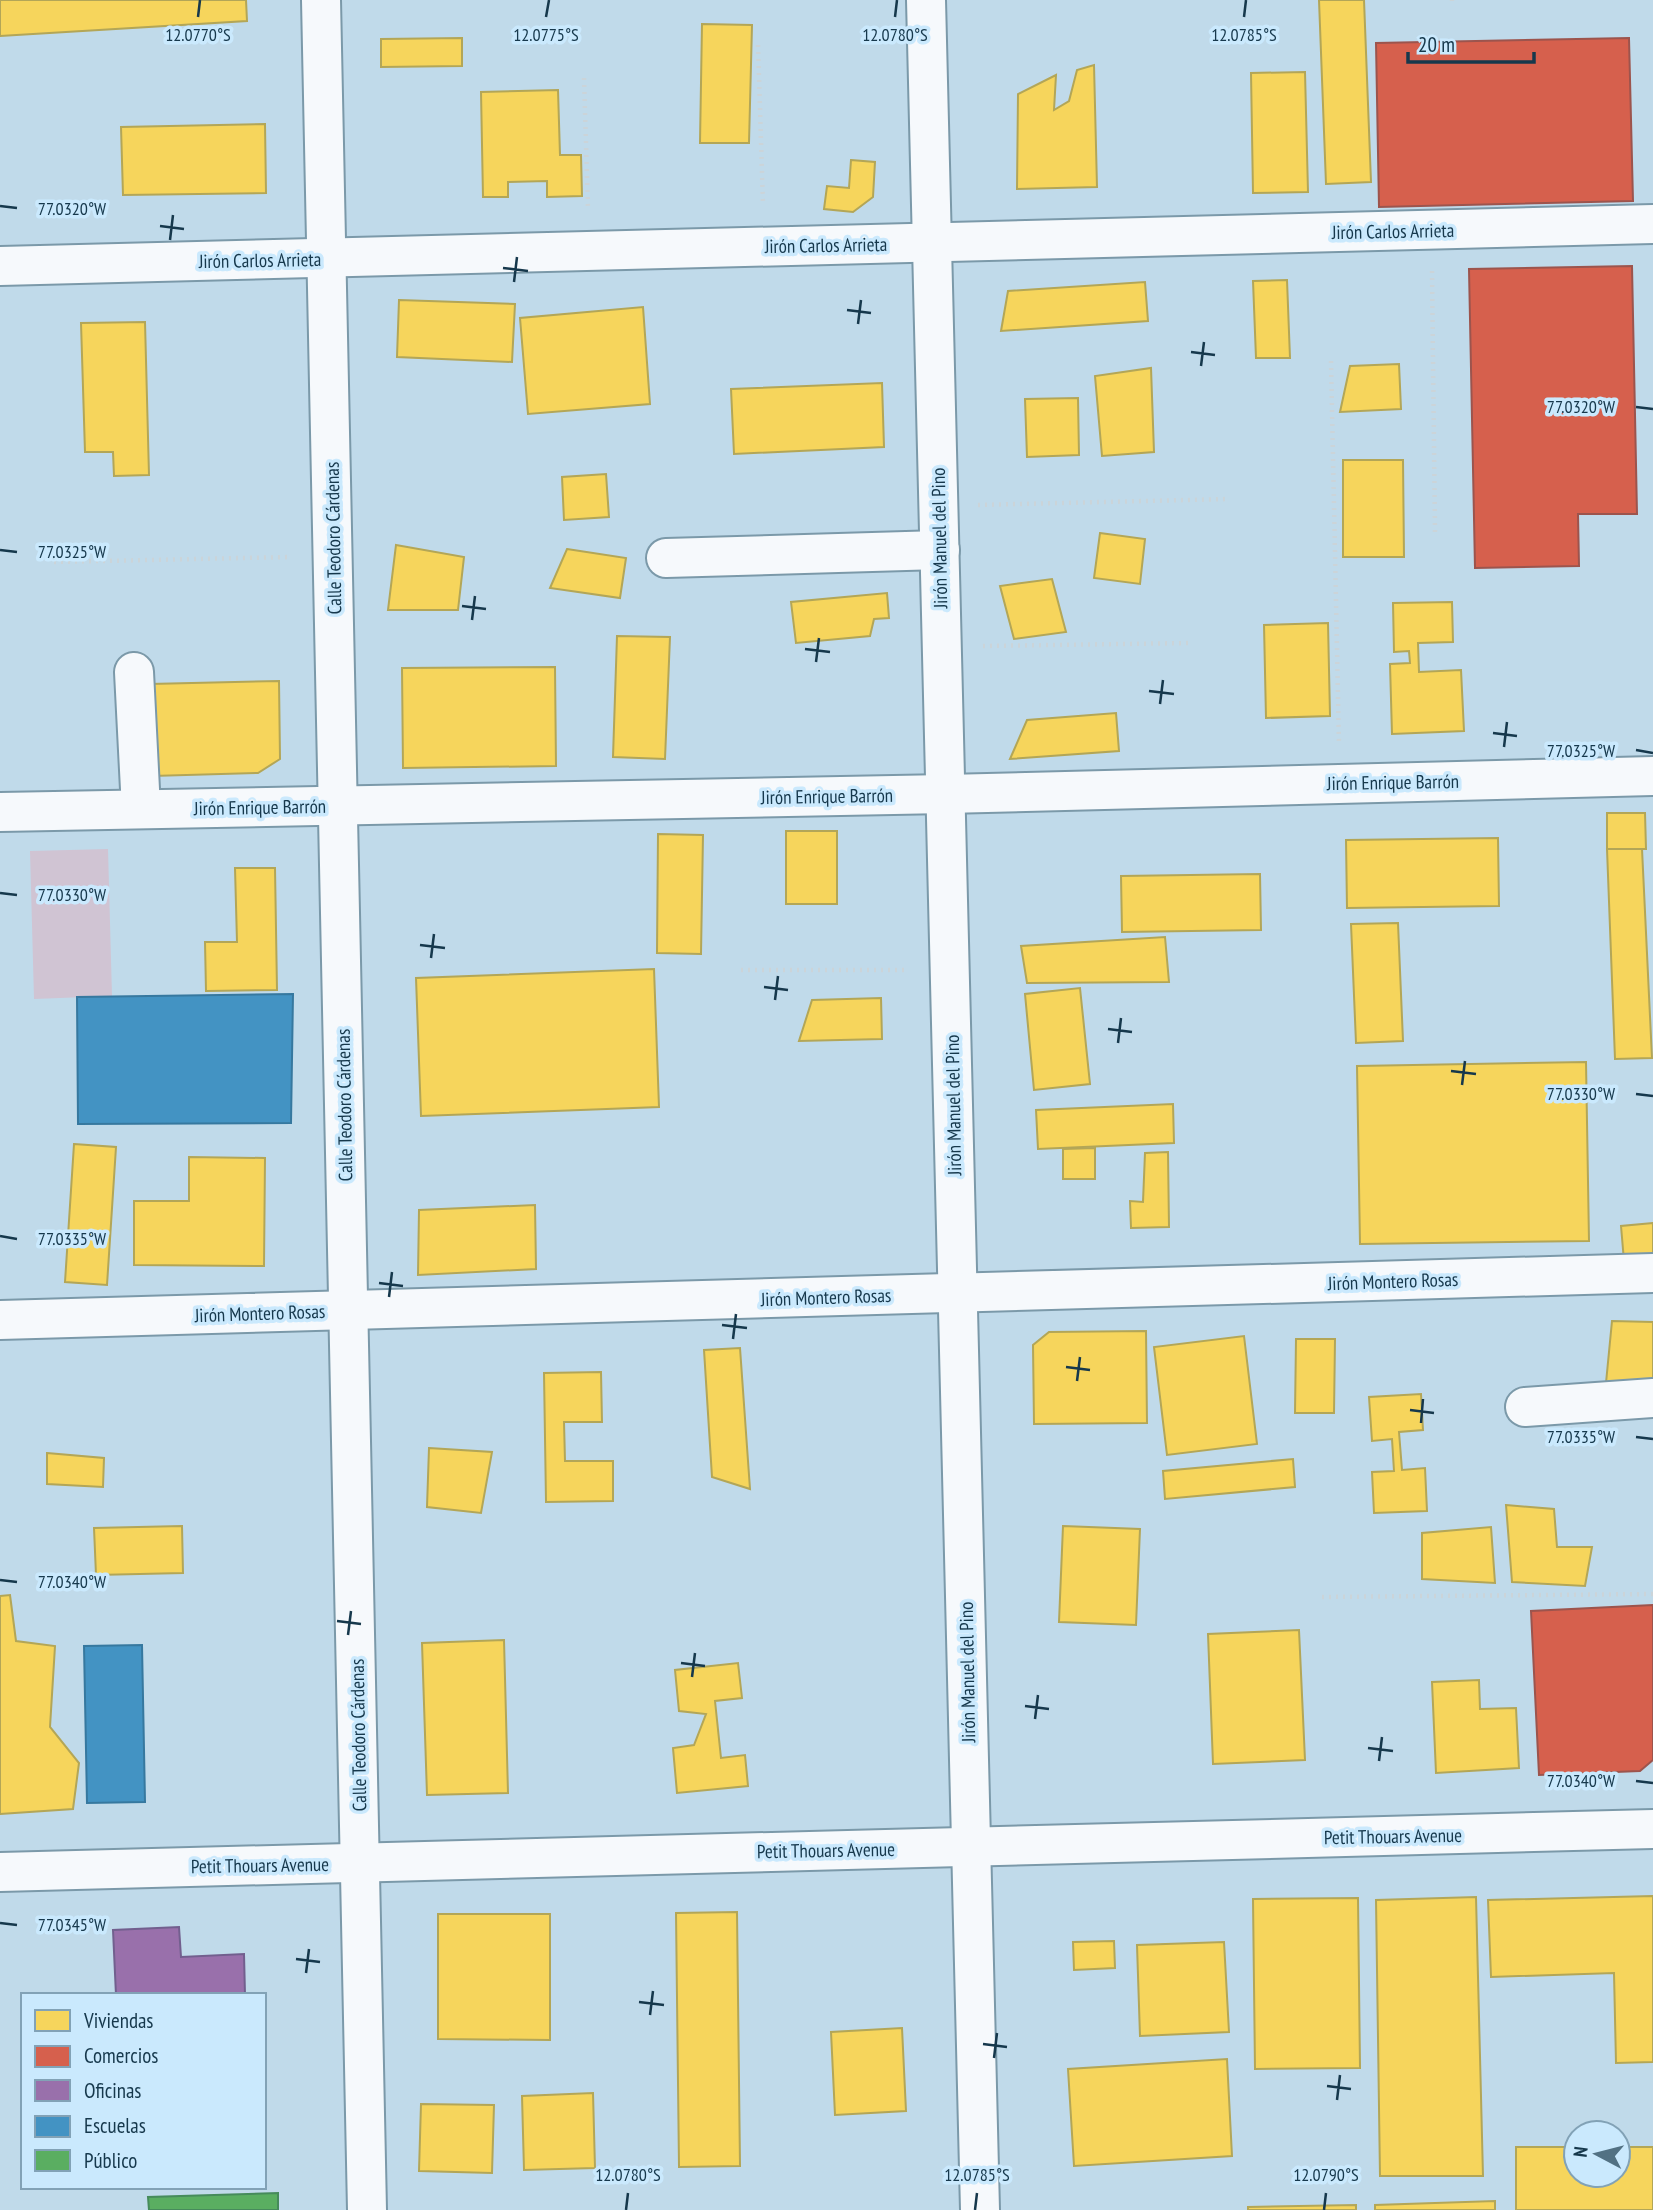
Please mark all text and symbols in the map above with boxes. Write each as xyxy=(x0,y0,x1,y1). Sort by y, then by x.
scale bar xyxy=(1408,21,1534,65)
text: 12.0770°S xyxy=(165,23,231,46)
text: 12.0775°S xyxy=(513,23,579,46)
text: 12.0780°S xyxy=(862,23,928,46)
text: 12.0785°S xyxy=(1211,23,1277,46)
text: 20 m xyxy=(1418,31,1455,58)
text: 77.0320°W xyxy=(38,197,106,220)
street label: Jirón Carlos Arrieta xyxy=(1331,218,1454,244)
street label: Jirón Carlos Arrieta xyxy=(764,232,887,258)
street label: Jirón Carlos Arrieta xyxy=(198,247,321,273)
text: 77.0320°W xyxy=(1547,395,1615,418)
street label: Calle Teodoro Cárdenas xyxy=(320,462,346,614)
street label: Jirón Manuel del Pino xyxy=(926,467,952,610)
text: 77.0325°W xyxy=(38,540,106,563)
text: 77.0325°W xyxy=(1547,739,1615,762)
street label: Jirón Enrique Barrón xyxy=(1326,769,1459,795)
street label: Jirón Enrique Barrón xyxy=(760,783,893,809)
street label: Jirón Enrique Barrón xyxy=(193,794,326,820)
text: 77.0330°W xyxy=(38,883,106,906)
street label: Calle Teodoro Cárdenas xyxy=(331,1029,357,1181)
street label: Jirón Manuel del Pino xyxy=(940,1034,966,1177)
text: 77.0330°W xyxy=(1547,1082,1615,1105)
text: 77.0335°W xyxy=(38,1227,106,1250)
street label: Jirón Montero Rosas xyxy=(1326,1267,1459,1295)
street label: Jirón Montero Rosas xyxy=(759,1283,892,1311)
street label: Jirón Montero Rosas xyxy=(193,1299,326,1327)
text: 77.0335°W xyxy=(1547,1425,1615,1448)
text: 77.0340°W xyxy=(38,1570,106,1593)
street label: Jirón Manuel del Pino xyxy=(954,1601,980,1744)
street label: Calle Teodoro Cárdenas xyxy=(345,1659,371,1811)
text: 77.0340°W xyxy=(1547,1769,1615,1792)
street label: Petit Thouars Avenue xyxy=(1324,1823,1462,1849)
street label: Petit Thouars Avenue xyxy=(757,1837,895,1863)
street label: Petit Thouars Avenue xyxy=(191,1852,329,1878)
text: 77.0345°W xyxy=(38,1913,106,1936)
legend xyxy=(21,1993,266,2189)
text: Viviendas xyxy=(83,2007,153,2034)
text: Comercios xyxy=(84,2042,158,2069)
text: Oficinas xyxy=(84,2077,141,2104)
text: Escuelas xyxy=(84,2112,146,2139)
north arrow xyxy=(1562,2119,1632,2189)
text: N xyxy=(1568,2145,1593,2158)
text: Público xyxy=(84,2147,137,2174)
text: 12.0780°S xyxy=(595,2163,661,2186)
text: 12.0785°S xyxy=(944,2163,1010,2186)
text: 12.0790°S xyxy=(1293,2163,1359,2186)

